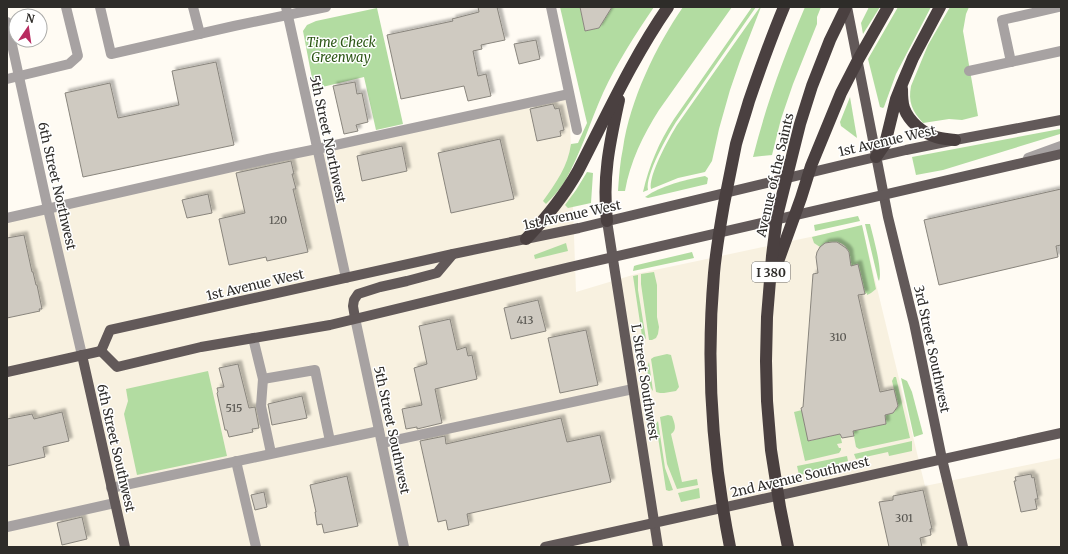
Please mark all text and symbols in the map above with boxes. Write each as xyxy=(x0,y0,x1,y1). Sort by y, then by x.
north arrow xyxy=(8,8,48,48)
text: N xyxy=(24,10,36,26)
park label: Time Check Greenway xyxy=(306,34,376,66)
street label: 5th Street Northwest xyxy=(306,74,350,204)
street label: Avenue of the Saints xyxy=(752,111,798,240)
street label: 6th Street Northwest xyxy=(34,120,80,252)
street label: 1st Avenue West xyxy=(836,121,938,161)
street label: 1st Avenue West xyxy=(521,196,623,234)
house number: 120 xyxy=(269,213,287,227)
road number: I 380 xyxy=(752,262,790,282)
street label: 1st Avenue West xyxy=(204,265,306,305)
street label: 3rd Street Southwest xyxy=(910,284,954,414)
house number: 413 xyxy=(517,313,533,327)
street label: L Street Southwest xyxy=(627,323,663,441)
house number: 310 xyxy=(829,330,847,344)
street label: 5th Street Southwest xyxy=(370,365,414,495)
street label: 6th Street Southwest xyxy=(93,382,139,514)
house number: 515 xyxy=(226,401,242,415)
street label: 2nd Avenue Southwest xyxy=(729,453,871,501)
house number: 301 xyxy=(895,511,913,525)

